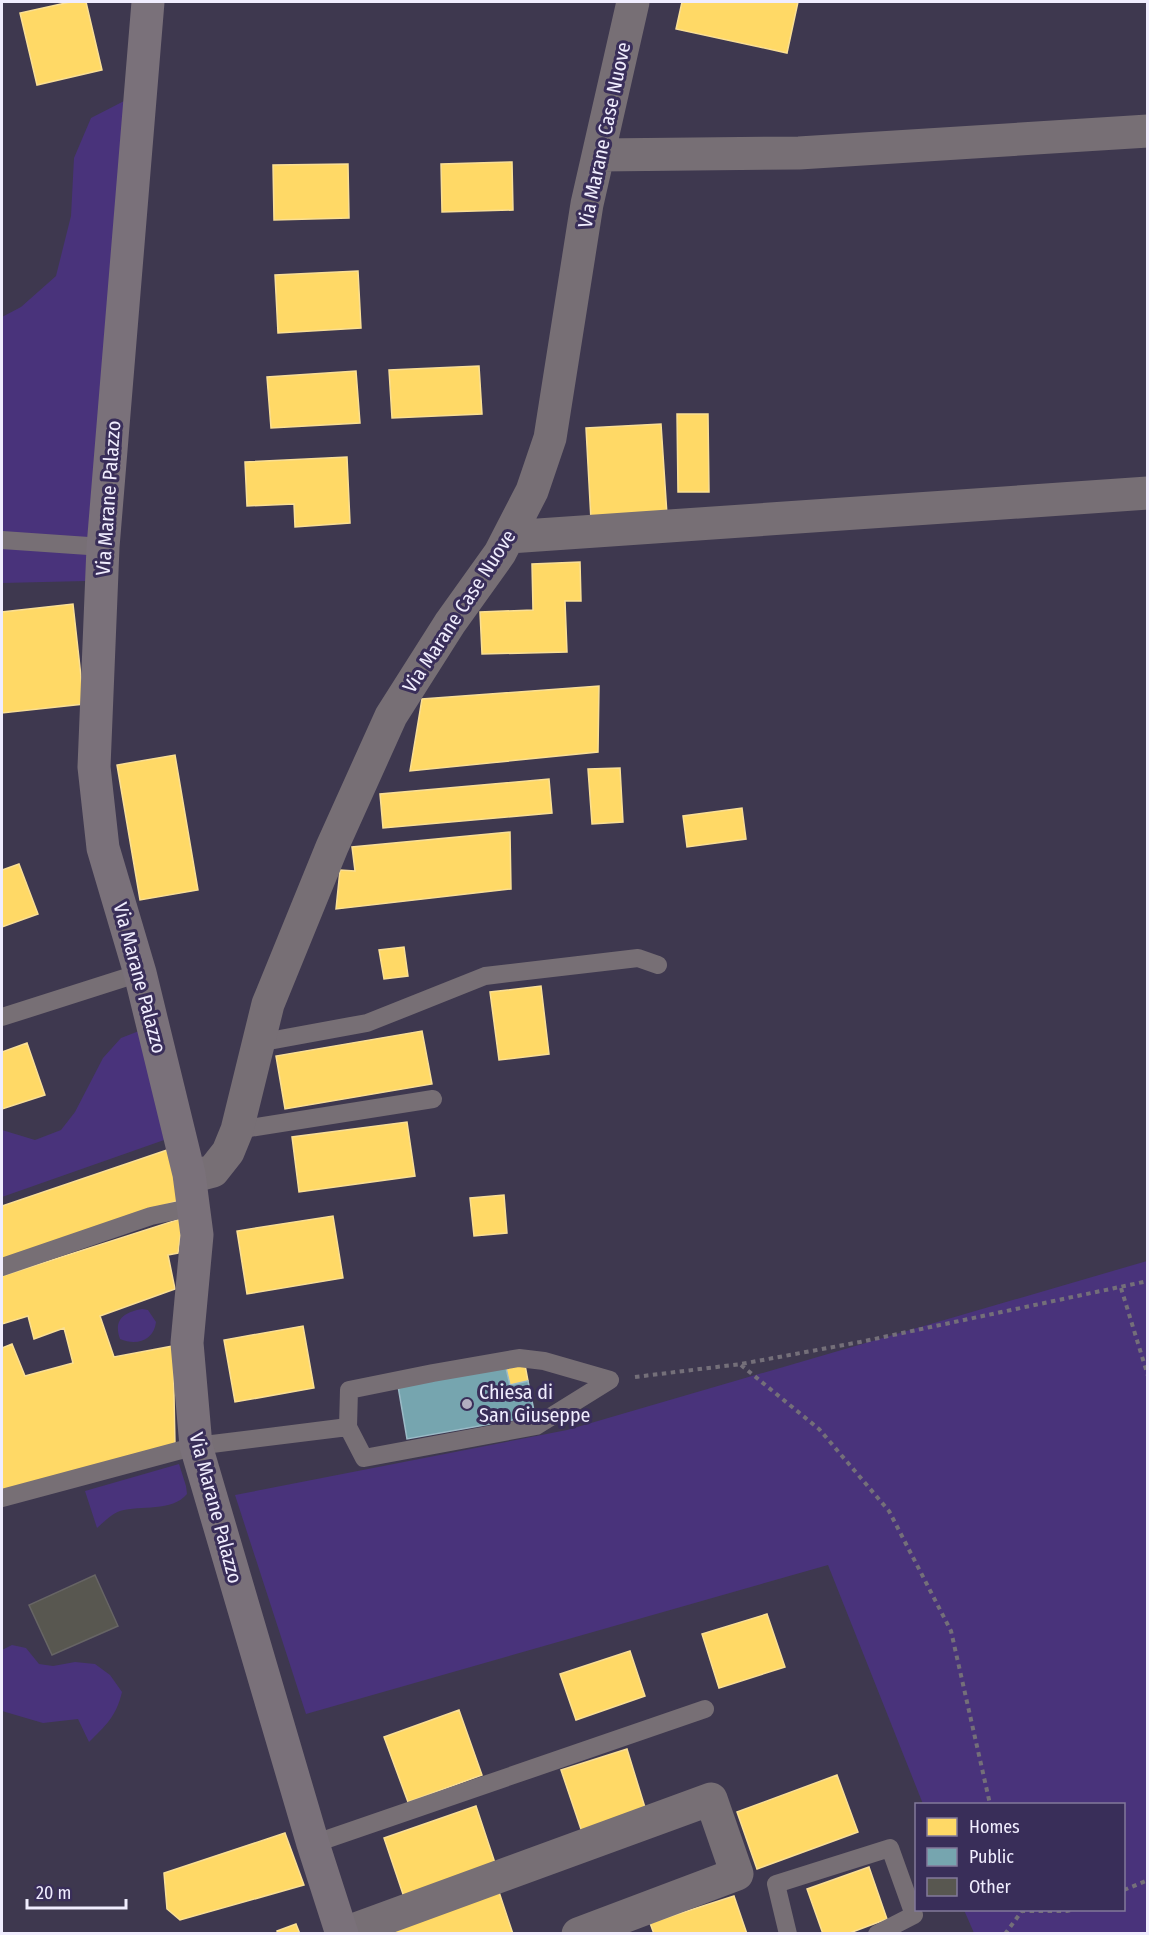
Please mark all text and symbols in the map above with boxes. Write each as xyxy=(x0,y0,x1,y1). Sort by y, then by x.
street label: Via Marane Case Nuove xyxy=(573,40,635,230)
street label: Via Marane Palazzo xyxy=(91,420,125,576)
street label: Via Marane Case Nuove xyxy=(397,525,521,697)
street label: Via Marane Palazzo xyxy=(108,900,172,1056)
place label: Chiesa di San Giuseppe xyxy=(479,1380,591,1427)
marker: Chiesa di San Giuseppe xyxy=(460,1397,474,1411)
street label: Via Marane Palazzo xyxy=(184,1430,248,1586)
legend xyxy=(915,1803,1125,1911)
text: Homes xyxy=(969,1816,1020,1838)
text: Public xyxy=(969,1846,1014,1868)
scale bar xyxy=(27,1872,126,1910)
text: Other xyxy=(969,1876,1012,1898)
text: 20 m xyxy=(36,1882,71,1904)

